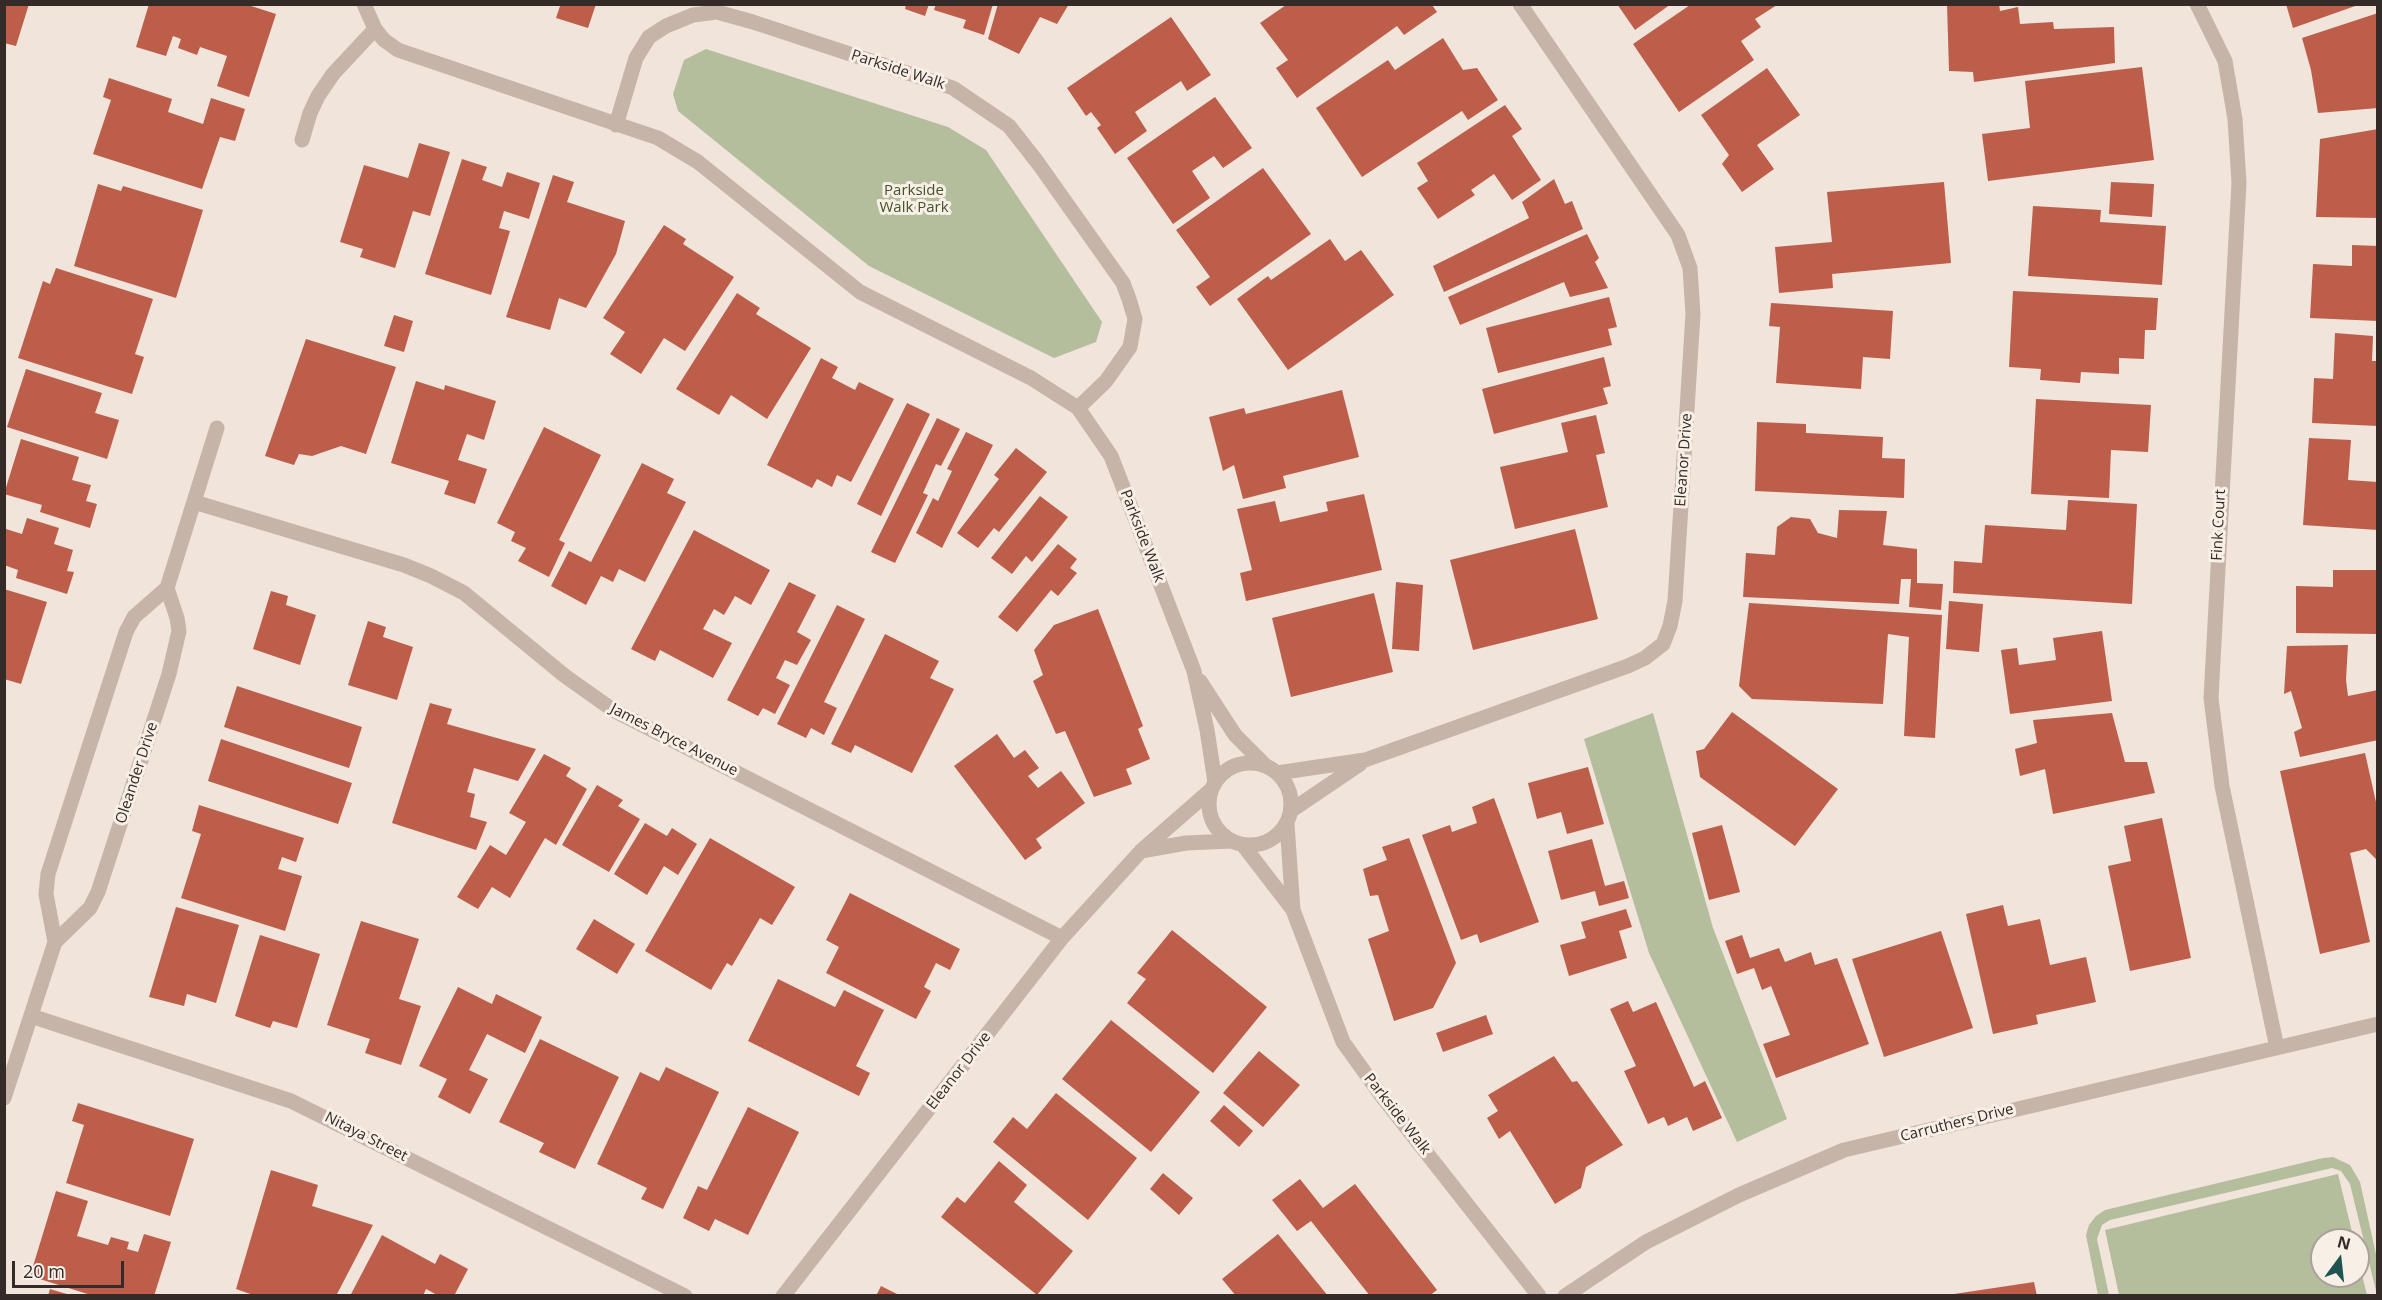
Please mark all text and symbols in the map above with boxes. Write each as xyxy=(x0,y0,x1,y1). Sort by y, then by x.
street label: Parkside Walk xyxy=(849,46,947,94)
park label: Parkside Walk Park xyxy=(879,182,949,217)
street label: Eleanor Drive xyxy=(1672,413,1696,507)
street label: Parkside Walk xyxy=(1116,487,1168,585)
street label: Fink Court xyxy=(2208,489,2230,561)
street label: James Bryce Avenue xyxy=(607,700,741,780)
street label: Oleander Drive xyxy=(112,720,162,826)
street label: Eleanor Drive xyxy=(923,1028,995,1114)
street label: Parkside Walk xyxy=(1360,1070,1434,1158)
street label: Carruthers Drive xyxy=(1898,1100,2016,1146)
street label: Nitaya Street xyxy=(322,1108,410,1166)
north arrow xyxy=(2310,1228,2370,1288)
text: N xyxy=(2335,1230,2353,1255)
scale bar xyxy=(15,1249,128,1287)
text: 20 m xyxy=(23,1259,65,1283)

